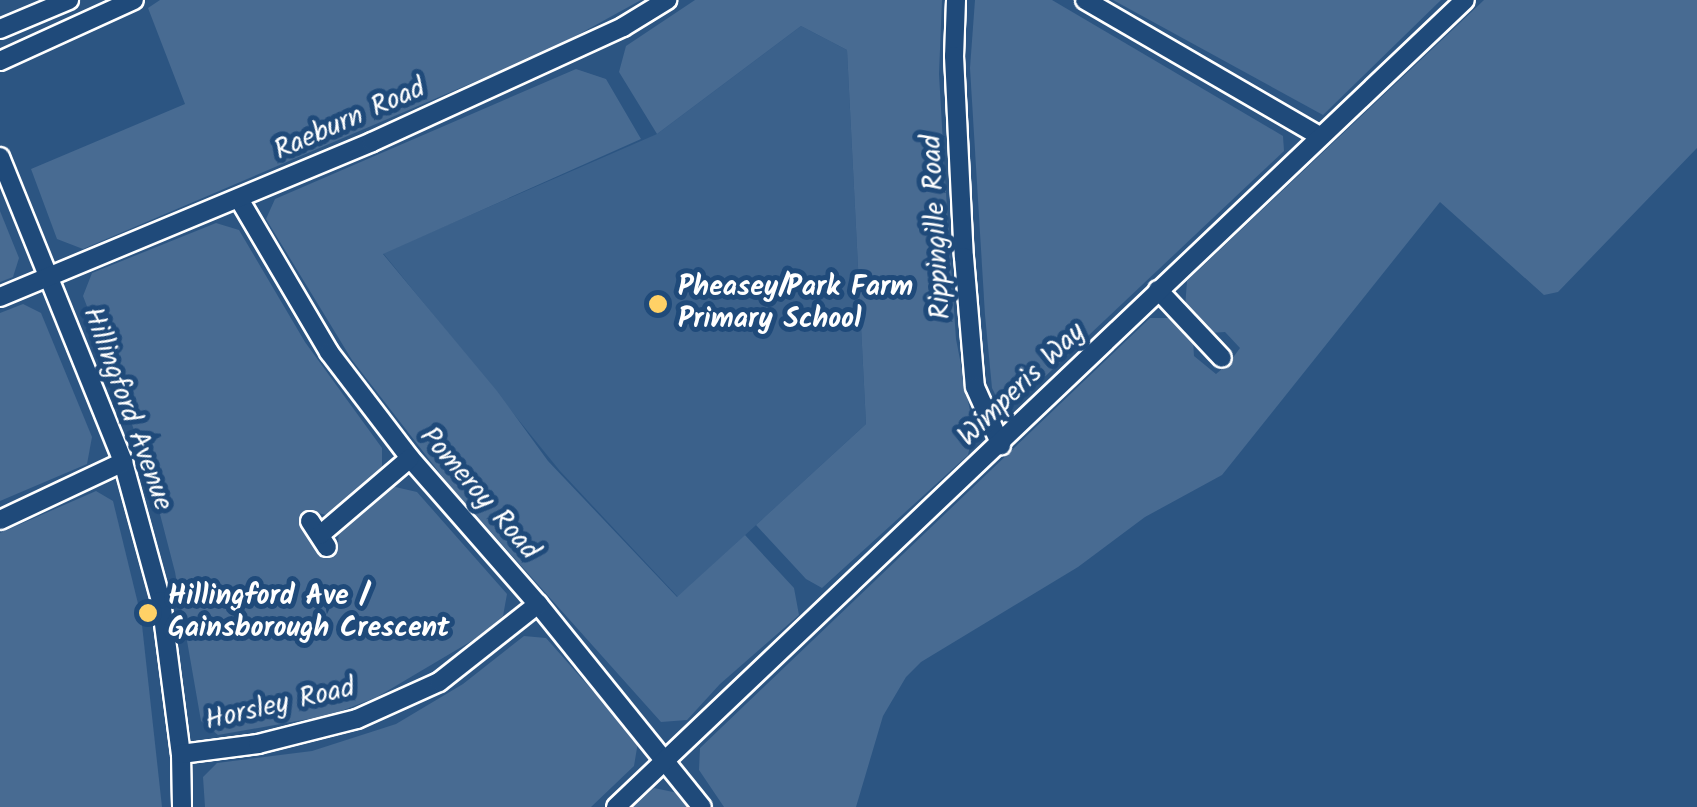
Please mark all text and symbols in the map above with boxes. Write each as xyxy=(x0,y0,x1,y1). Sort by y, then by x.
street label: Raeburn Road xyxy=(269,72,431,168)
street label: Rippingille Road xyxy=(915,134,959,320)
place label: Pheasey/Park Farm Primary School xyxy=(678,271,913,337)
marker: Pheasey/Park Farm Primary School xyxy=(647,293,669,315)
street label: Hillingford Avenue xyxy=(75,303,179,515)
street label: Wimperis Way xyxy=(951,316,1093,454)
street label: Pomeroy Road xyxy=(412,421,546,567)
place label: Hillingford Ave / Gainsborough Crescent xyxy=(168,580,450,646)
marker: Hillingford Ave / Gainsborough Crescent xyxy=(137,602,159,624)
street label: Horsley Road xyxy=(202,671,358,739)

